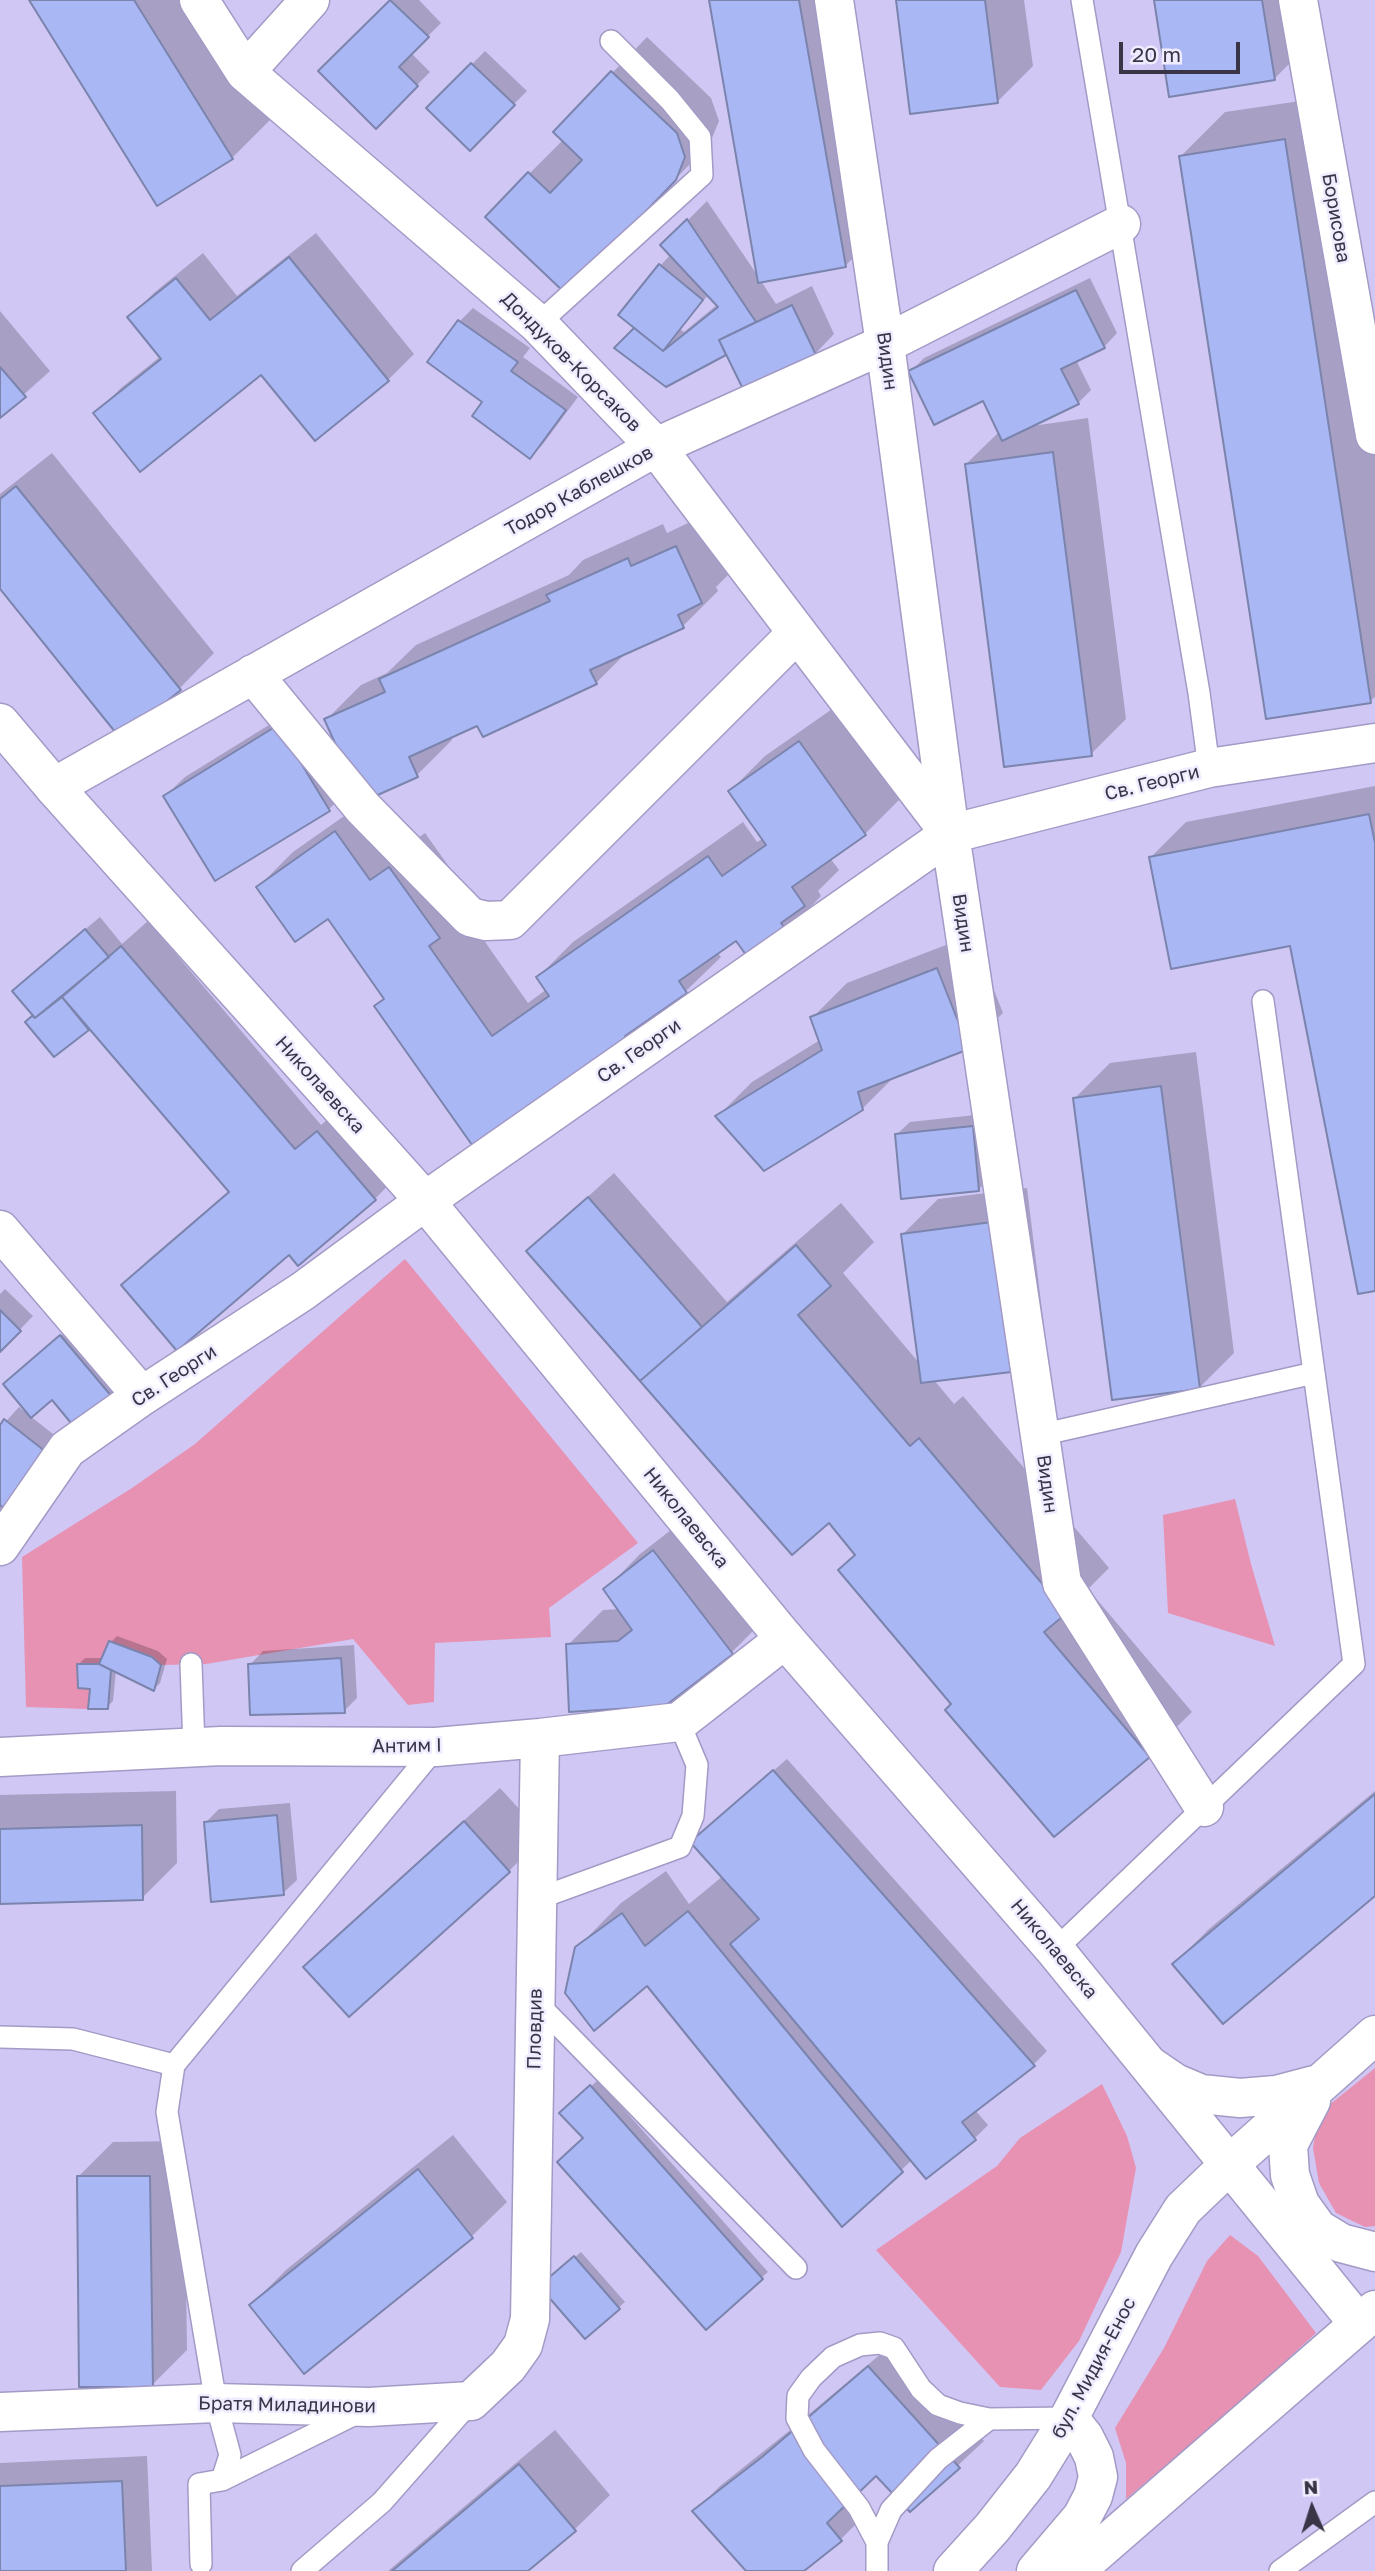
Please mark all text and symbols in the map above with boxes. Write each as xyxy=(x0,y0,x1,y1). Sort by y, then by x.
scale bar xyxy=(1123,28,1244,72)
text: 20 m xyxy=(1132,41,1181,67)
street label: Борисова xyxy=(1317,171,1355,265)
street label: Дондуков-Корсаков xyxy=(496,287,646,437)
street label: Видин xyxy=(872,330,902,392)
street label: Тодор Каблешков xyxy=(501,441,657,541)
street label: Св. Георги xyxy=(1102,760,1202,806)
street label: Видин xyxy=(947,892,979,954)
street label: Св. Георги xyxy=(593,1014,685,1088)
street label: Николаевска xyxy=(270,1032,370,1138)
street label: Св. Георги xyxy=(127,1340,221,1412)
street label: Видин xyxy=(1032,1453,1062,1515)
street label: Николаевска xyxy=(638,1463,734,1573)
street label: Антим I xyxy=(372,1734,442,1758)
street label: Николаевска xyxy=(1006,1894,1102,2004)
street label: Пловдив xyxy=(523,1988,547,2070)
street label: бул. Мидия-Енос xyxy=(1047,2293,1141,2443)
street label: Братя Миладинови xyxy=(198,2392,376,2418)
north arrow xyxy=(1277,2473,1347,2543)
text: N xyxy=(1303,2475,1319,2498)

